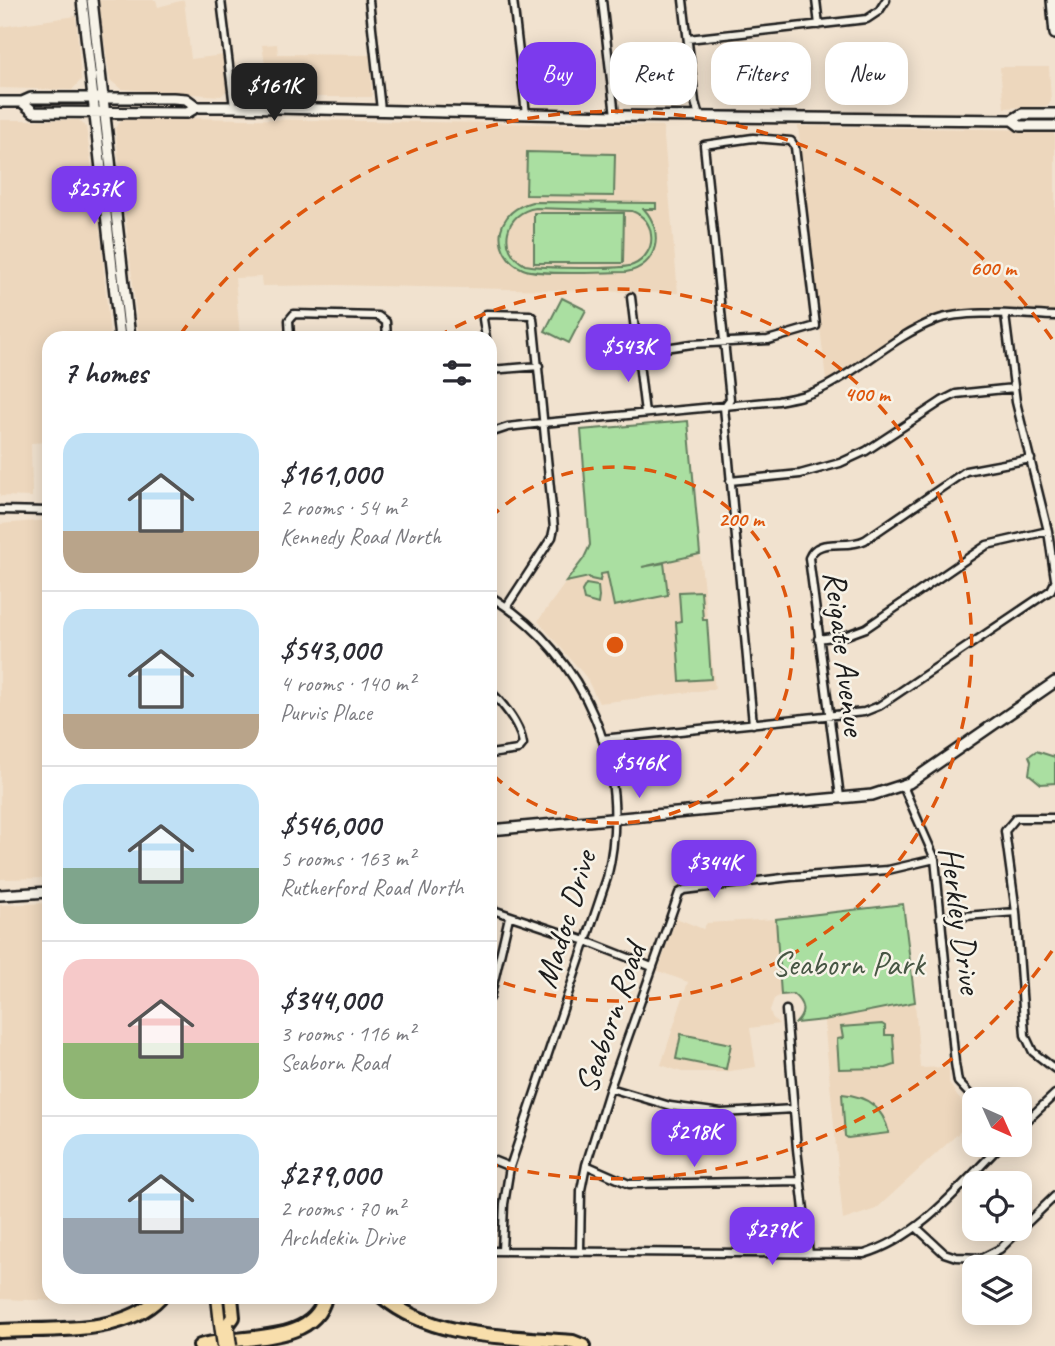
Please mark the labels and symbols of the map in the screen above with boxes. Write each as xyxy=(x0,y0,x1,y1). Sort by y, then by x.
pin: $161K xyxy=(225,64,323,123)
pin: $257K xyxy=(45,166,143,226)
text: 600 m xyxy=(970,255,1018,281)
pin: $543K xyxy=(579,324,677,384)
text: 400 m xyxy=(844,381,892,407)
text: 200 m xyxy=(718,506,766,532)
street label: Reigate Avenue xyxy=(814,569,876,740)
centre of rings xyxy=(603,633,627,657)
pin: $546K xyxy=(590,740,688,800)
pin: $344K xyxy=(665,841,763,900)
street label: Madoc Drive xyxy=(524,843,606,993)
street label: Herkley Drive xyxy=(930,844,992,998)
street label: Seaborn Road xyxy=(565,933,657,1099)
park label: Seaborn Park xyxy=(772,943,926,985)
north arrow xyxy=(962,1087,1032,1157)
pin: $218K xyxy=(645,1110,743,1169)
pin: $279K xyxy=(723,1208,821,1267)

